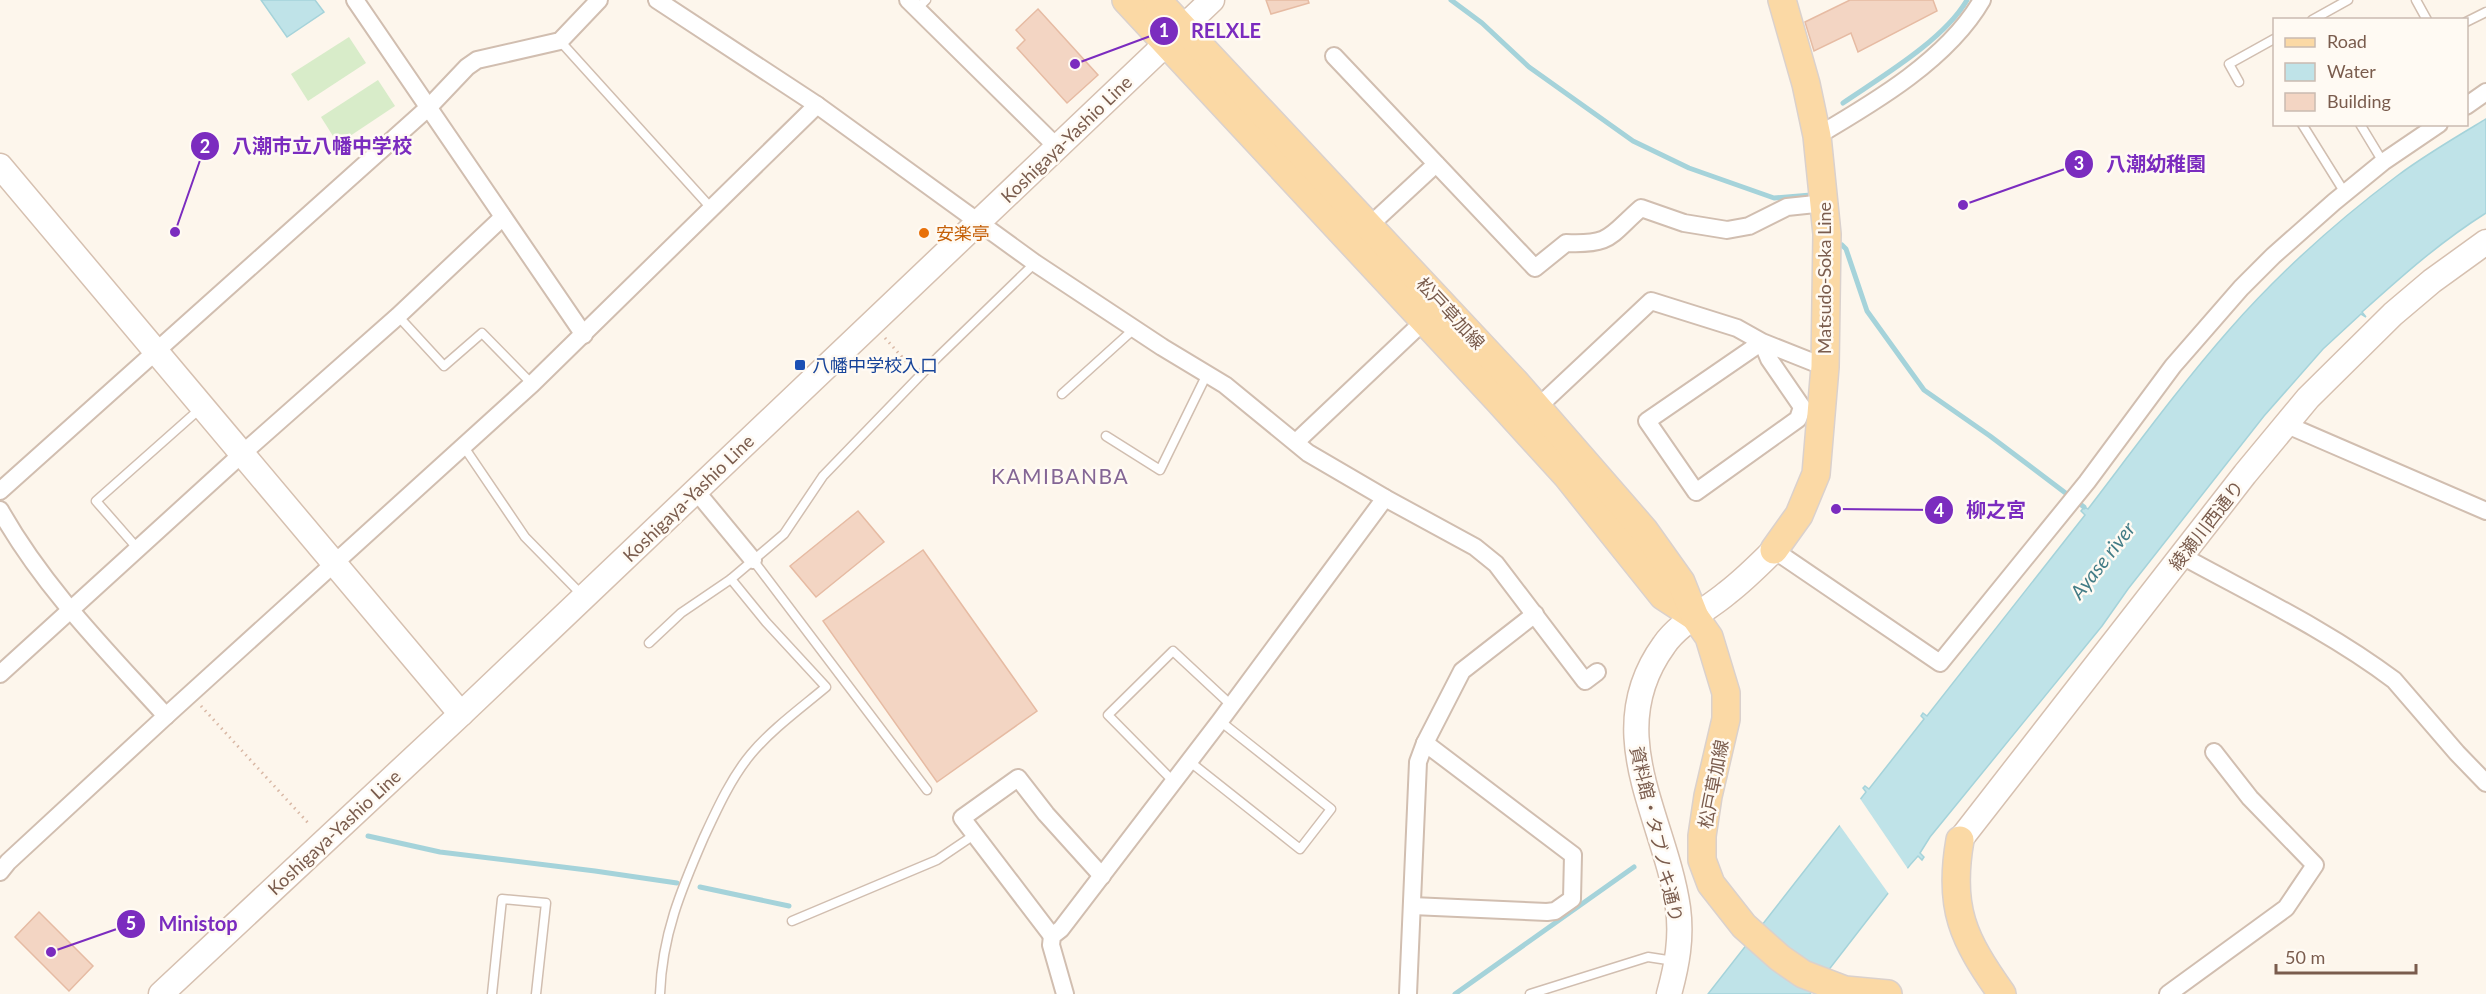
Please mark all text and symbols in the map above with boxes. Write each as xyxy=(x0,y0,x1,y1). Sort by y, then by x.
callout: RELXLE xyxy=(1149,12,1273,50)
text: RELXLE xyxy=(1191,18,1261,42)
legend xyxy=(2273,18,2468,126)
text: 1 xyxy=(1159,19,1169,41)
text: Road xyxy=(2327,30,2367,52)
text: Water xyxy=(2327,60,2376,82)
street label: Koshigaya-Yashio Line xyxy=(996,71,1136,207)
text: Building xyxy=(2327,90,2391,112)
callout: 八潮市立八幡中学校 xyxy=(190,127,424,165)
text: 八潮市立八幡中学校 xyxy=(232,133,412,157)
text: 2 xyxy=(200,135,210,157)
callout: 八潮幼稚園 xyxy=(2064,145,2218,183)
text: 八潮幼稚園 xyxy=(2106,151,2206,175)
text: 3 xyxy=(2074,152,2084,174)
street label: Matsudo-Soka Line xyxy=(1813,202,1835,354)
place label: 安楽亭 xyxy=(936,222,990,244)
marker: 安楽亭 xyxy=(917,226,931,240)
street label: 松戸草加線 xyxy=(1412,273,1490,353)
place label: 八幡中学校入口 xyxy=(812,354,938,376)
marker: 八幡中学校入口 xyxy=(793,358,807,372)
street label: Koshigaya-Yashio Line xyxy=(618,430,758,566)
district label: KAMIBANBA xyxy=(991,463,1129,488)
street label: 綾瀬川西通り xyxy=(2164,476,2248,574)
callout: 柳之宮 xyxy=(1924,491,2038,529)
text: 柳之宮 xyxy=(1966,497,2026,521)
text: 4 xyxy=(1934,499,1944,521)
water label: Ayase river xyxy=(2064,516,2140,604)
street label: 松戸草加線 xyxy=(1694,738,1732,830)
street label: 資料館・タブノキ通り xyxy=(1626,744,1688,924)
street label: Koshigaya-Yashio Line xyxy=(263,765,405,899)
callout: Ministop xyxy=(116,905,250,943)
text: Ministop xyxy=(158,911,238,935)
text: 5 xyxy=(126,912,136,934)
scale bar xyxy=(2276,937,2416,975)
text: 50 m xyxy=(2285,946,2325,968)

